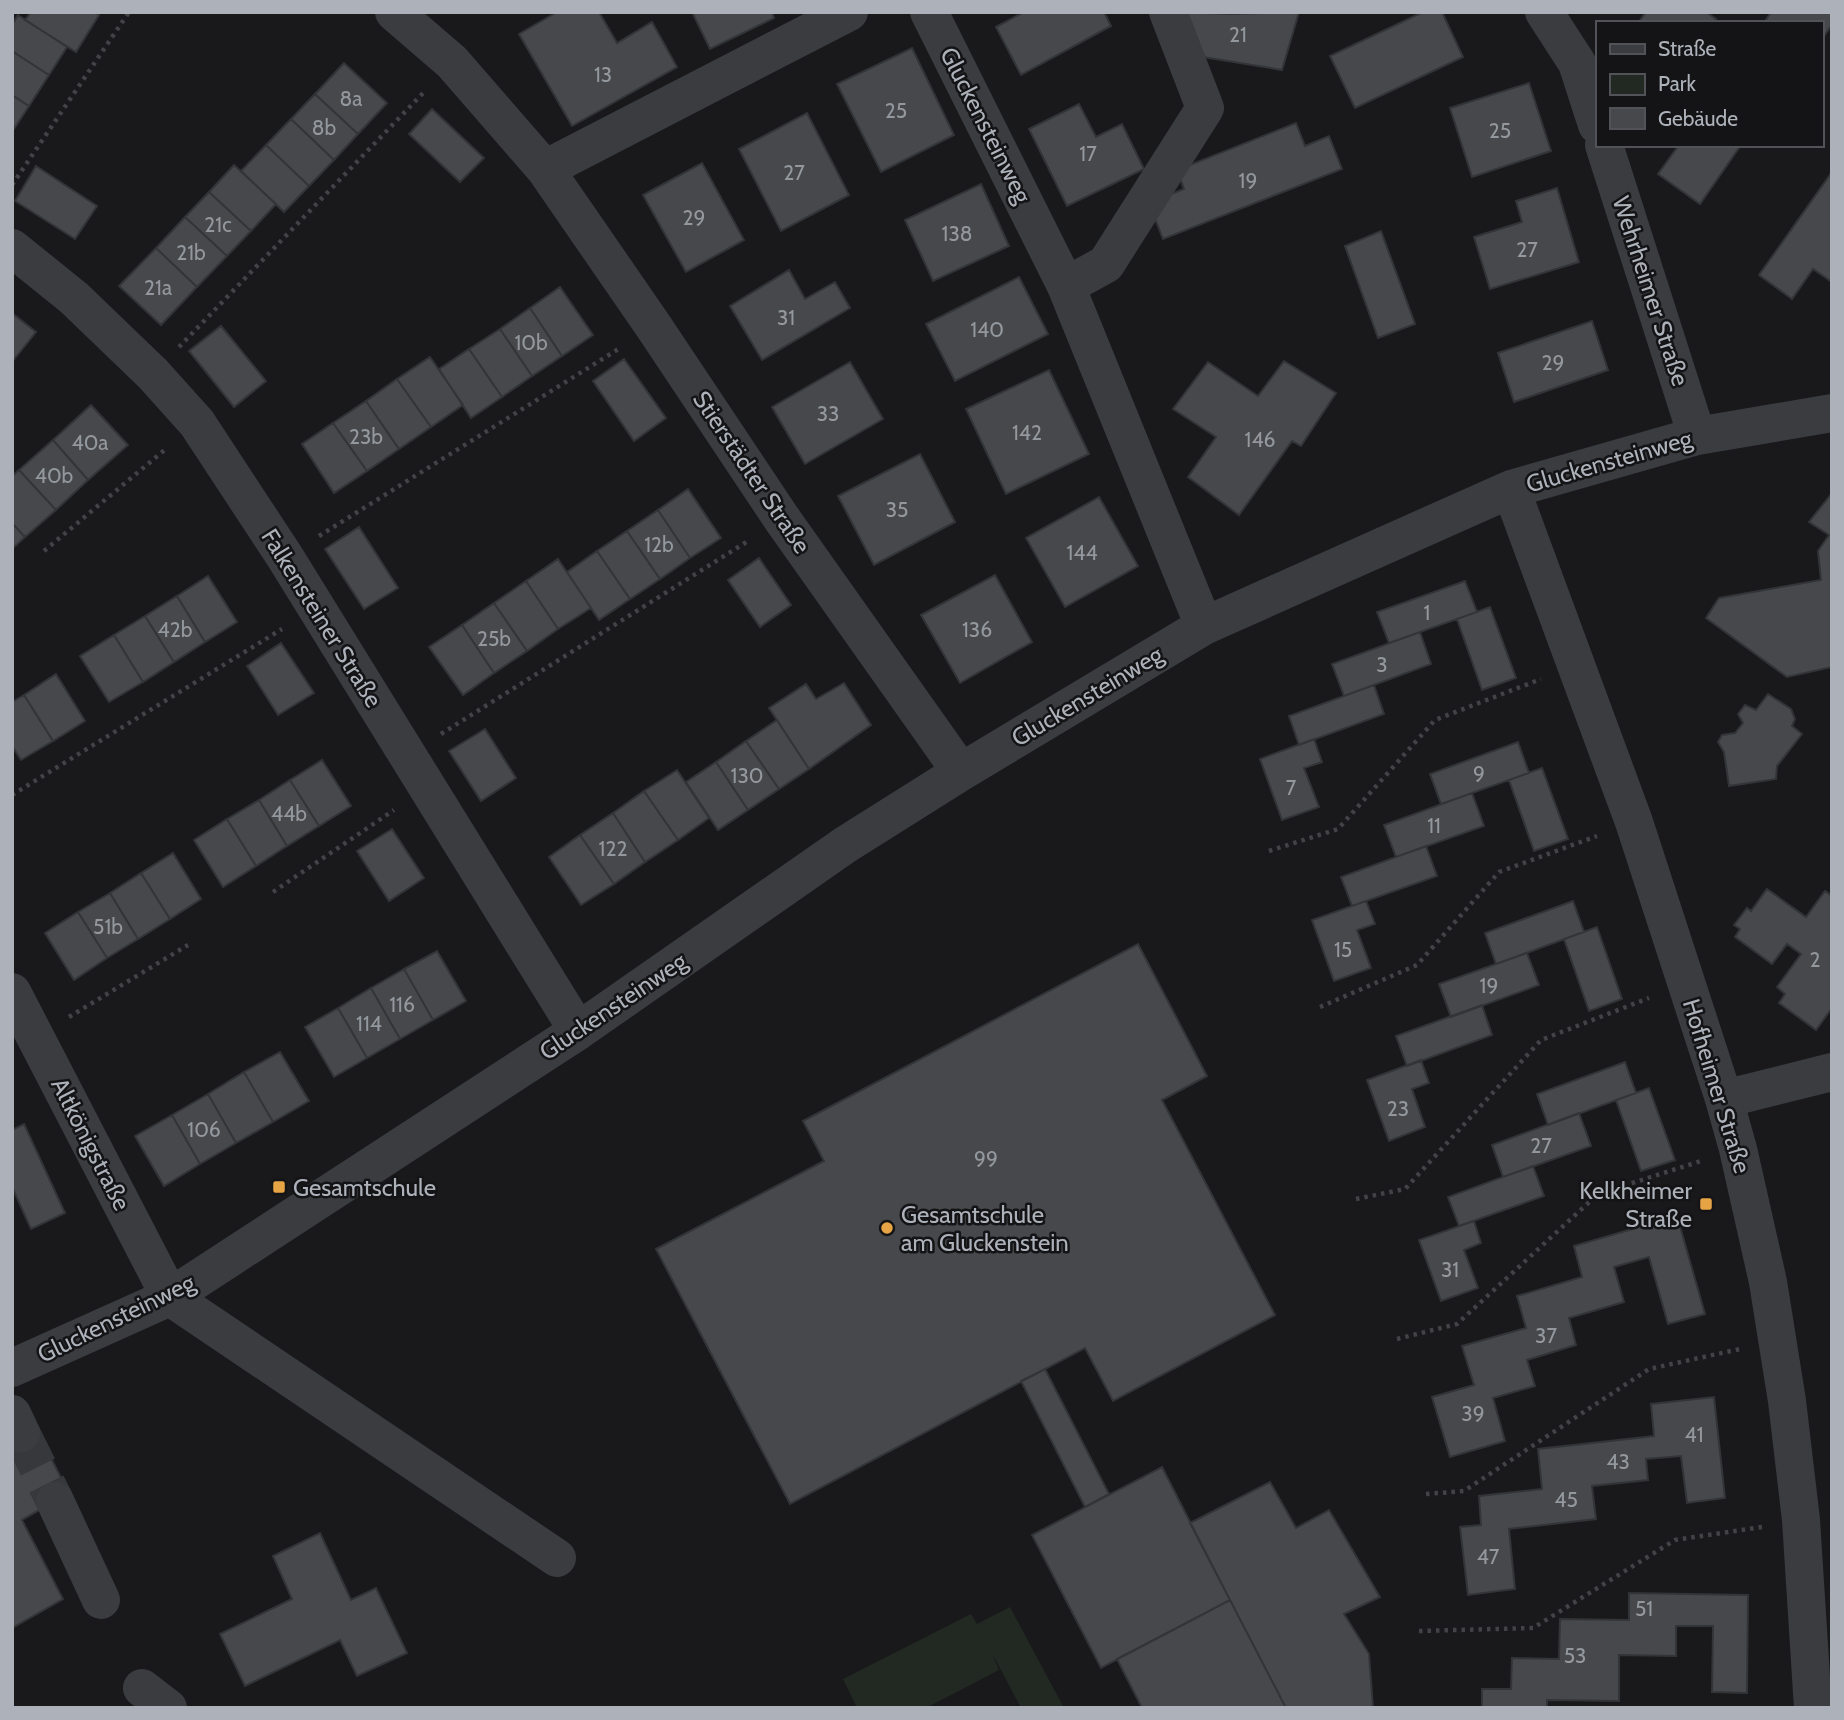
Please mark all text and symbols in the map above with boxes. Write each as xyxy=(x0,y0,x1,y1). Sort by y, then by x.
legend xyxy=(1596,21,1823,147)
house number: 21 xyxy=(1229,22,1247,47)
text: Straße xyxy=(1658,36,1717,61)
street label: Gluckensteinweg xyxy=(934,42,1038,209)
house number: 13 xyxy=(594,62,612,87)
text: Park xyxy=(1658,71,1696,96)
house number: 8a xyxy=(340,86,362,111)
house number: 25 xyxy=(885,98,907,123)
text: Gebäude xyxy=(1658,106,1738,131)
house number: 8b xyxy=(312,115,336,140)
house number: 25 xyxy=(1489,118,1511,143)
house number: 17 xyxy=(1079,141,1097,166)
house number: 27 xyxy=(783,160,805,185)
house number: 19 xyxy=(1239,168,1257,193)
street label: Wehrheimer Straße xyxy=(1607,192,1695,390)
house number: 29 xyxy=(683,205,705,230)
house number: 21c xyxy=(204,212,232,237)
house number: 138 xyxy=(942,221,972,246)
house number: 27 xyxy=(1516,237,1538,262)
house number: 21b xyxy=(176,240,206,265)
house number: 21a xyxy=(144,275,172,300)
house number: 31 xyxy=(777,305,795,330)
house number: 140 xyxy=(970,317,1004,342)
house number: 10b xyxy=(514,330,548,355)
house number: 29 xyxy=(1542,350,1564,375)
street label: Stierstädter Straße xyxy=(687,385,817,559)
house number: 33 xyxy=(817,401,839,426)
house number: 142 xyxy=(1012,420,1042,445)
street label: Gluckensteinweg xyxy=(1523,423,1696,499)
house number: 23b xyxy=(349,424,383,449)
house number: 146 xyxy=(1245,427,1276,452)
house number: 40a xyxy=(72,430,108,455)
house number: 40b xyxy=(35,463,73,488)
house number: 35 xyxy=(886,497,908,522)
street label: Falkensteiner Straße xyxy=(255,523,389,713)
house number: 12b xyxy=(644,532,674,557)
house number: 144 xyxy=(1066,540,1098,565)
house number: 1 xyxy=(1424,600,1430,625)
house number: 42b xyxy=(158,617,192,642)
house number: 136 xyxy=(962,617,992,642)
house number: 25b xyxy=(477,626,511,651)
street label: Gluckensteinweg xyxy=(1006,639,1169,752)
house number: 3 xyxy=(1376,652,1388,677)
house number: 9 xyxy=(1473,761,1485,786)
house number: 130 xyxy=(731,763,763,788)
house number: 7 xyxy=(1286,775,1297,800)
house number: 44b xyxy=(271,801,307,826)
house number: 11 xyxy=(1427,813,1441,838)
house number: 122 xyxy=(599,836,627,861)
house number: 51b xyxy=(93,914,123,939)
house number: 15 xyxy=(1334,937,1352,962)
street label: Gluckensteinweg xyxy=(534,946,693,1066)
house number: 2 xyxy=(1809,947,1821,972)
house number: 19 xyxy=(1480,973,1498,998)
house number: 116 xyxy=(389,992,415,1017)
street label: Hofheimer Straße xyxy=(1677,995,1757,1177)
house number: 114 xyxy=(356,1011,382,1036)
street label: Altkönigstraße xyxy=(45,1073,137,1215)
house number: 23 xyxy=(1387,1096,1409,1121)
house number: 106 xyxy=(187,1117,221,1142)
house number: 27 xyxy=(1530,1133,1552,1158)
house number: 99 xyxy=(974,1146,998,1171)
place label: Gesamtschule xyxy=(293,1173,436,1202)
place label: Kelkheimer Straße xyxy=(1579,1176,1692,1233)
marker: Gesamtschule xyxy=(271,1179,287,1195)
marker: Kelkheimer Straße xyxy=(1698,1196,1714,1212)
place label: Gesamtschule am Gluckenstein xyxy=(901,1200,1069,1257)
marker: Gesamtschule am Gluckenstein xyxy=(879,1220,895,1236)
house number: 31 xyxy=(1441,1257,1459,1282)
street label: Gluckensteinweg xyxy=(33,1267,200,1369)
house number: 37 xyxy=(1535,1323,1557,1348)
house number: 39 xyxy=(1461,1401,1485,1426)
house number: 41 xyxy=(1685,1422,1703,1447)
house number: 43 xyxy=(1606,1449,1630,1474)
house number: 45 xyxy=(1554,1487,1578,1512)
house number: 47 xyxy=(1477,1544,1500,1569)
house number: 51 xyxy=(1635,1596,1653,1621)
house number: 53 xyxy=(1564,1643,1586,1668)

